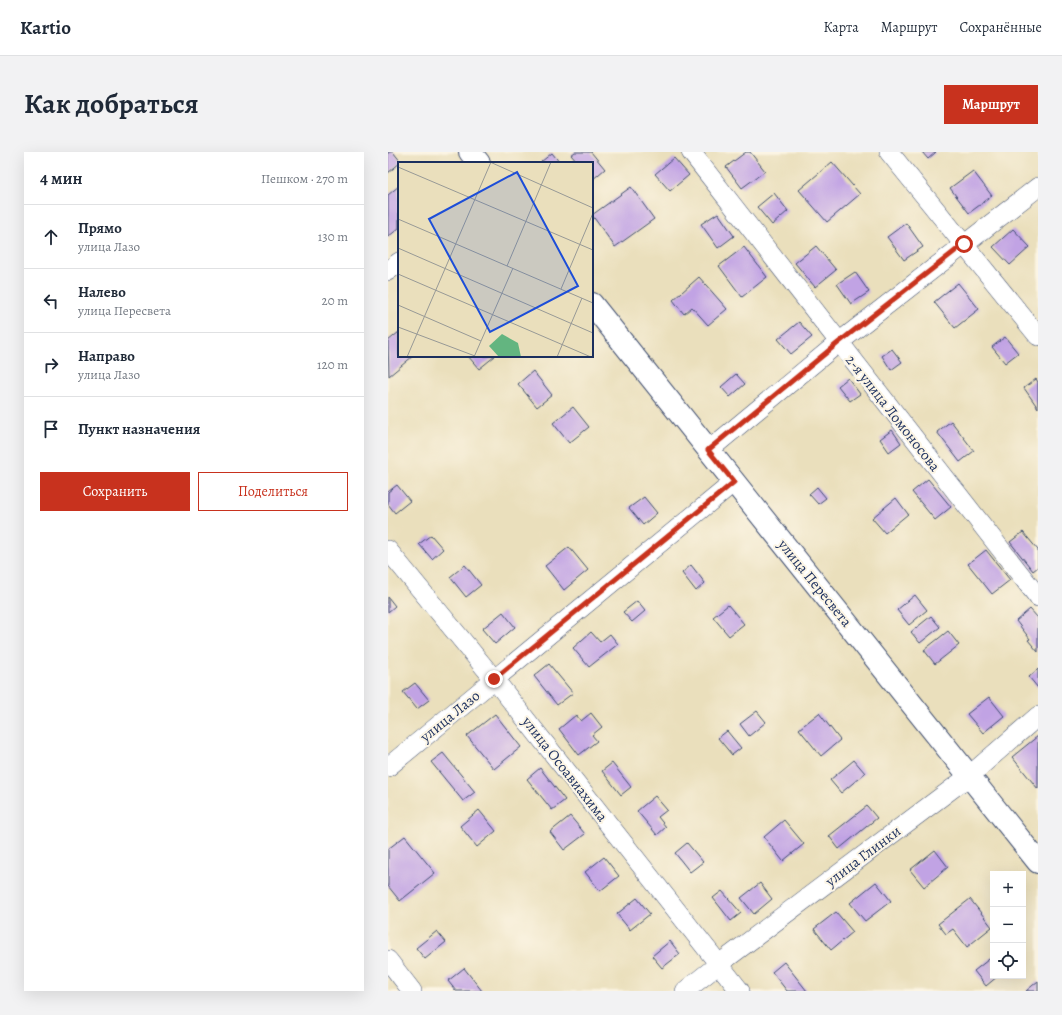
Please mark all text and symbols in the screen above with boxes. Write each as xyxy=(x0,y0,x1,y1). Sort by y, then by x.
text: Kartio xyxy=(20,15,71,41)
text: Карта xyxy=(824,18,859,37)
text: Маршрут xyxy=(881,18,937,37)
text: Сохранённые xyxy=(959,18,1042,37)
text: Как добраться xyxy=(24,85,199,123)
button: Маршрут xyxy=(944,85,1038,124)
inset map xyxy=(398,162,593,357)
text: 4 мин xyxy=(40,167,83,190)
text: Пешком · 270 m xyxy=(261,170,348,187)
text: Прямо xyxy=(78,218,122,238)
icon: ahead xyxy=(40,226,62,248)
text: 130 m xyxy=(318,228,348,245)
route start xyxy=(955,235,973,253)
text: улица Лазо xyxy=(78,238,140,255)
text: Налево xyxy=(78,282,126,302)
icon: left xyxy=(40,290,62,312)
text: 20 m xyxy=(322,292,348,309)
text: улица Пересвета xyxy=(78,302,171,319)
text: Направо xyxy=(78,346,135,366)
street label: 2-я улица Ломоносова xyxy=(841,351,945,476)
icon: right xyxy=(40,354,62,376)
text: 120 m xyxy=(317,356,348,373)
text: улица Лазо xyxy=(78,366,140,383)
icon: arrive xyxy=(40,418,62,440)
text: Пункт назначения xyxy=(78,419,200,439)
button: Сохранить xyxy=(40,472,190,511)
button: Поделиться xyxy=(198,472,348,511)
street label: улица Пересвета xyxy=(773,534,857,631)
route end xyxy=(485,670,503,688)
street label: улица Лазо xyxy=(415,686,484,747)
street label: улица Осоавиахима xyxy=(517,711,612,826)
street label: улица Глинки xyxy=(820,821,905,892)
map controls xyxy=(990,871,1026,979)
button: + xyxy=(990,871,1026,907)
button: − xyxy=(990,907,1026,943)
button: locate xyxy=(990,943,1026,979)

